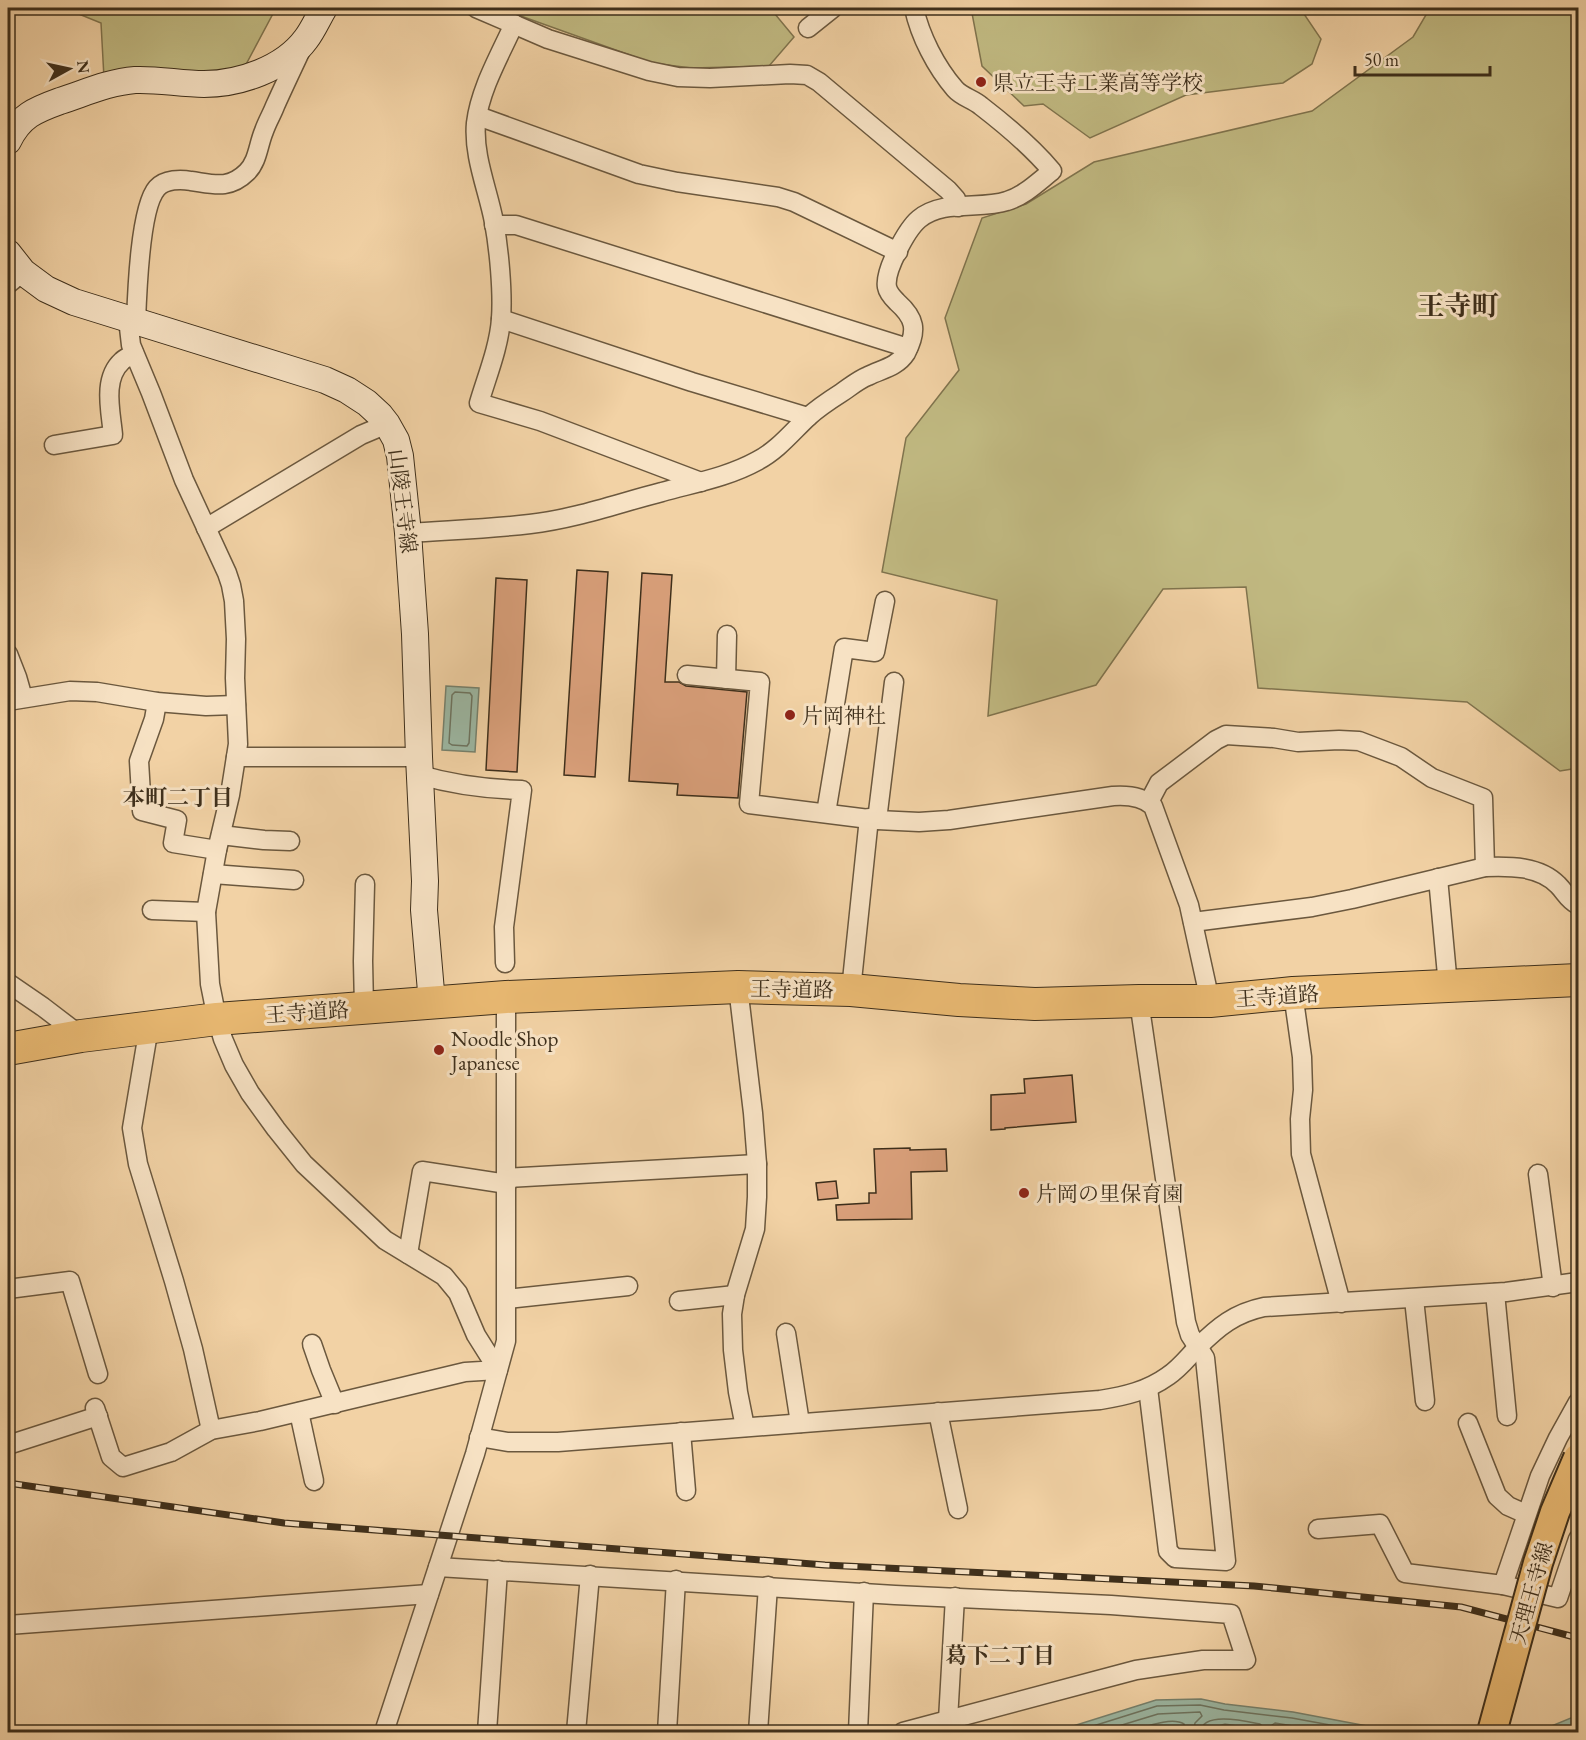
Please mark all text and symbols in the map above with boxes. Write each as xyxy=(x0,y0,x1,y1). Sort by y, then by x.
north arrow xyxy=(39,39,99,99)
scale bar xyxy=(1355,39,1490,77)
text: 50 m xyxy=(1364,48,1399,71)
text: N xyxy=(72,59,95,75)
place label: 県立王寺工業高等学校 xyxy=(993,69,1203,96)
marker: 県立王寺工業高等学校 xyxy=(974,75,988,89)
district label: 王寺町 xyxy=(1418,288,1499,323)
street label: 山陵王寺線 xyxy=(383,447,423,555)
place label: 片岡神社 xyxy=(802,702,886,729)
marker: 片岡神社 xyxy=(783,708,797,722)
district label: 本町二丁目 xyxy=(123,783,233,812)
street label: 王寺道路 xyxy=(750,975,834,1003)
street label: 王寺道路 xyxy=(1234,980,1320,1012)
street label: 王寺道路 xyxy=(264,996,350,1028)
place label: Noodle Shop Japanese xyxy=(449,1025,558,1076)
marker: Noodle Shop Japanese xyxy=(432,1043,446,1057)
place label: 片岡の里保育園 xyxy=(1036,1180,1183,1207)
marker: 片岡の里保育園 xyxy=(1017,1186,1031,1200)
street label: 天理王寺線 xyxy=(1504,1539,1558,1647)
district label: 葛下二丁目 xyxy=(945,1641,1055,1670)

